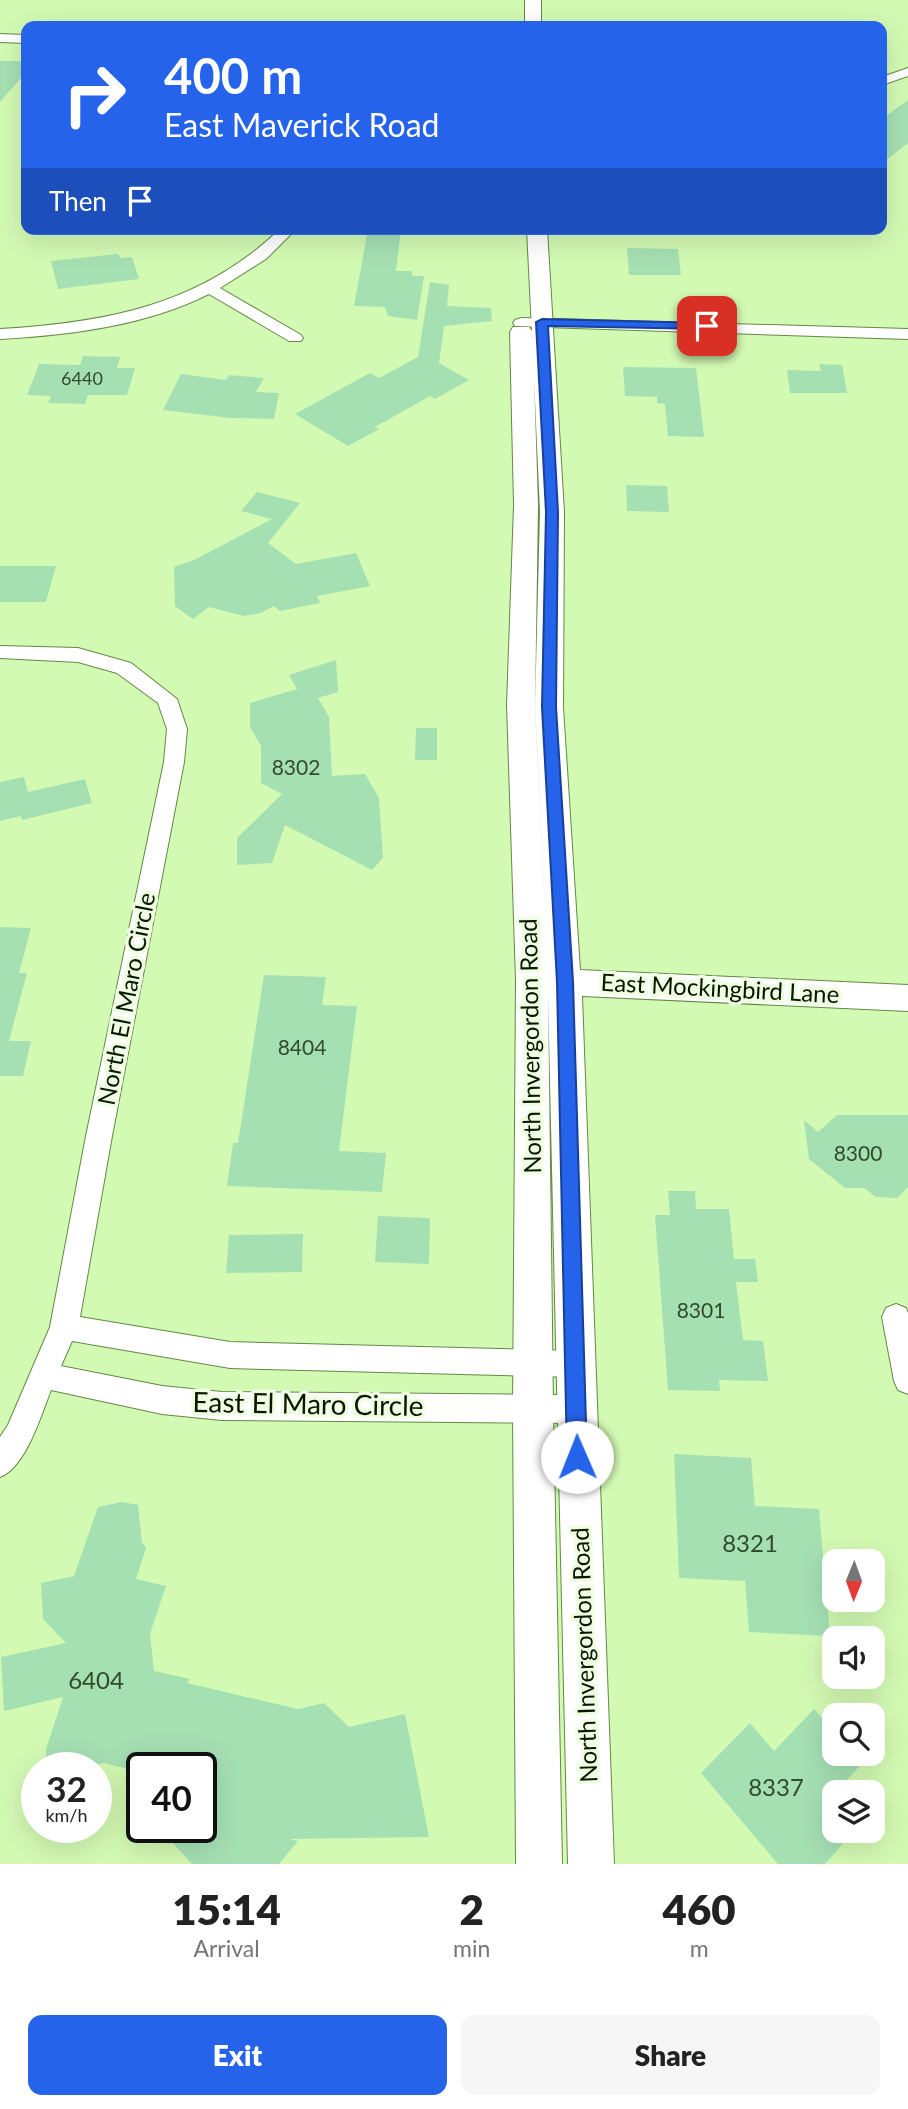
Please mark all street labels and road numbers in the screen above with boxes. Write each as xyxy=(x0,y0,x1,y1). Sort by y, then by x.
street label: North El Maro Circle xyxy=(91,890,160,1107)
street label: North Invergordon Road xyxy=(513,918,546,1174)
street label: East Mockingbird Lane xyxy=(600,967,840,1008)
street label: East El Maro Circle xyxy=(192,1384,424,1422)
street label: North Invergordon Road xyxy=(565,1527,602,1783)

